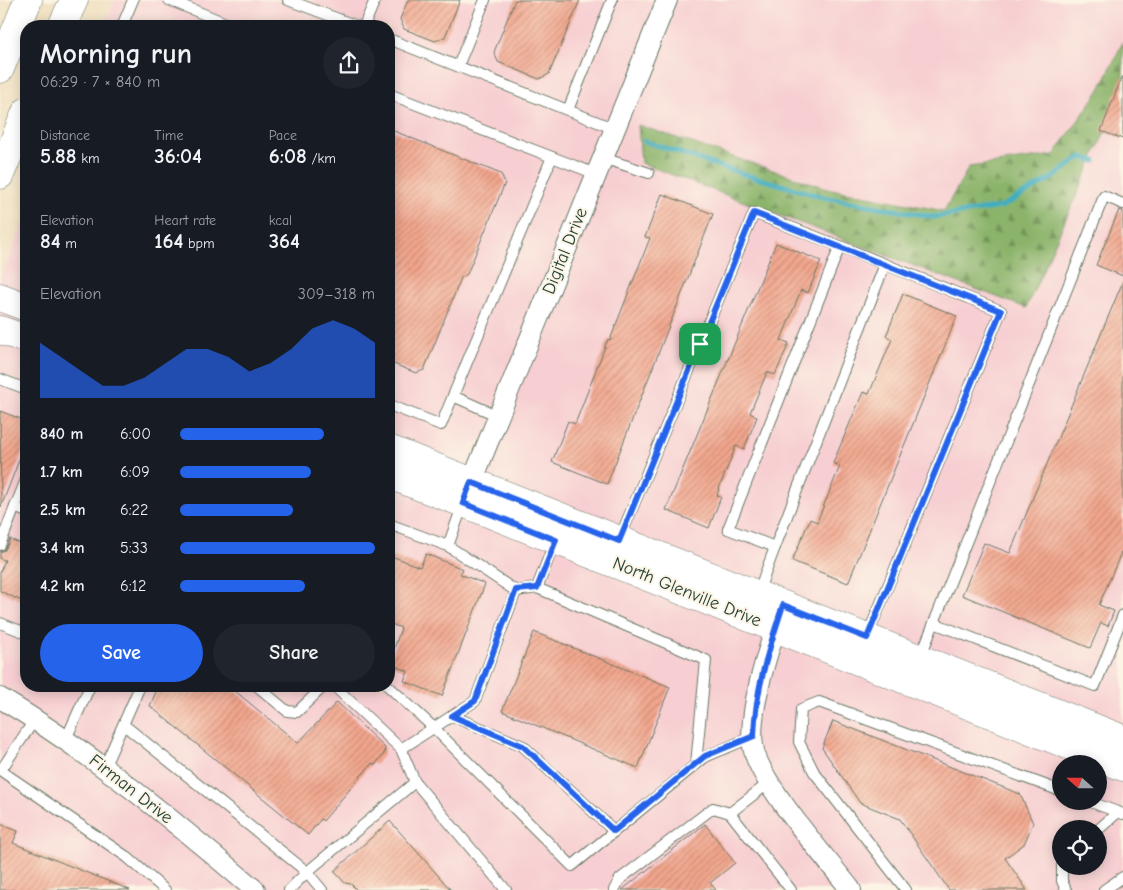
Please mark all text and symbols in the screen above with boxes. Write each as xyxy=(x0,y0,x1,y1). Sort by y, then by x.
button: share xyxy=(323,37,375,89)
text: Morning run xyxy=(40,38,192,70)
text: 06:29 · 7 × 840 m xyxy=(40,73,160,91)
text: Distance xyxy=(40,127,90,144)
text: Time xyxy=(154,127,183,144)
text: Pace xyxy=(269,127,297,144)
text: 5.88 xyxy=(40,144,76,168)
text: 36:04 xyxy=(154,144,202,168)
text: 6:08 xyxy=(269,144,307,168)
text: km xyxy=(76,150,100,167)
text: /km xyxy=(307,150,336,167)
street label: Digital Drive xyxy=(538,205,592,297)
text: Elevation xyxy=(40,212,94,229)
text: Heart rate xyxy=(154,212,216,229)
text: kcal xyxy=(269,212,292,229)
text: 84 xyxy=(40,229,61,253)
text: 164 xyxy=(154,229,183,253)
text: 364 xyxy=(269,229,300,253)
text: m xyxy=(61,235,77,252)
text: bpm xyxy=(183,235,215,252)
text: Elevation xyxy=(40,285,101,303)
text: 309–318 m xyxy=(298,285,375,303)
pin xyxy=(679,323,721,365)
icon: arrive xyxy=(686,330,714,358)
text: 840 m xyxy=(40,425,83,443)
text: 6:00 xyxy=(120,425,151,443)
text: 1.7 km xyxy=(40,463,83,481)
text: 6:09 xyxy=(120,463,150,481)
text: 2.5 km xyxy=(40,501,86,519)
text: 6:22 xyxy=(120,501,148,519)
text: 3.4 km xyxy=(40,539,85,557)
text: 5:33 xyxy=(120,539,148,557)
street label: North Glenville Drive xyxy=(610,553,764,631)
text: 4.2 km xyxy=(40,577,85,595)
text: 6:12 xyxy=(120,577,146,595)
button: Save xyxy=(40,624,203,682)
button: Share xyxy=(213,624,375,682)
street label: Firman Drive xyxy=(85,750,177,828)
north arrow xyxy=(1052,755,1108,810)
map controls xyxy=(1052,755,1107,875)
button: locate xyxy=(1052,820,1107,875)

